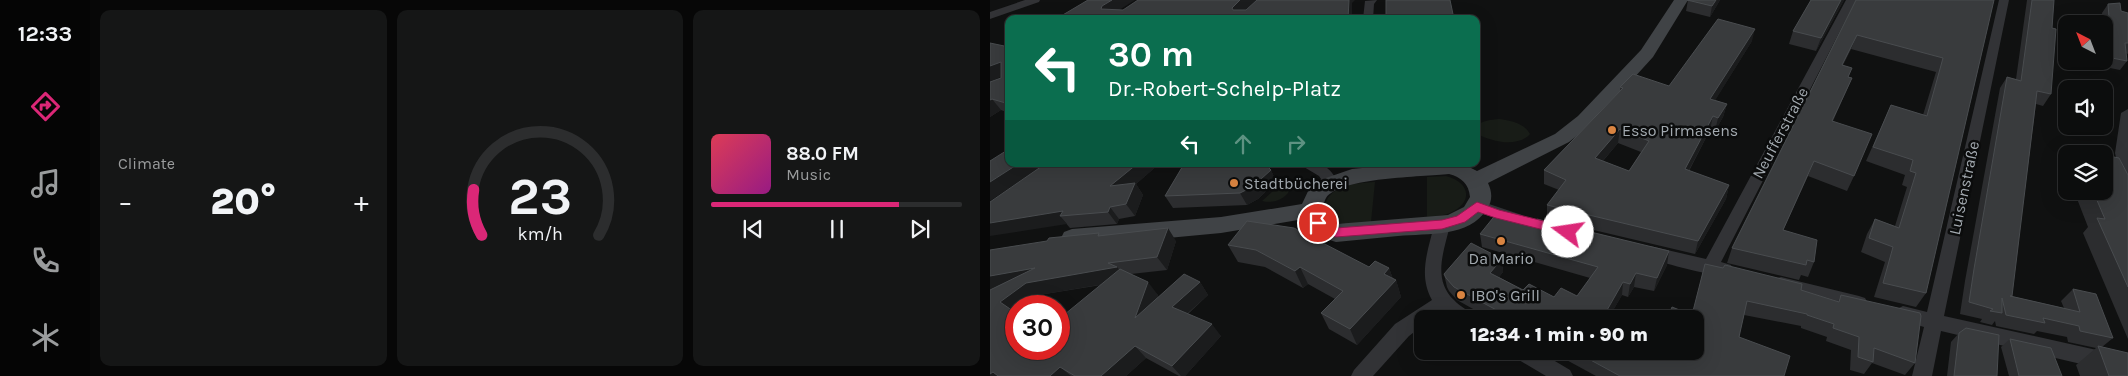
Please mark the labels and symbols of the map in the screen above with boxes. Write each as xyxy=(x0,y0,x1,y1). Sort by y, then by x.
north arrow xyxy=(2058,15,2112,70)
street label: Neufferstraße xyxy=(1748,84,1812,182)
place label: Esso Pirmasens xyxy=(1622,121,1738,140)
marker: Esso Pirmasens xyxy=(1606,124,1618,136)
street label: Luisenstraße xyxy=(1945,139,1983,237)
place label: Stadtbücherei xyxy=(1244,174,1348,193)
marker: Stadtbücherei xyxy=(1228,177,1240,189)
pin xyxy=(1297,202,1339,244)
position arrow xyxy=(1541,205,1593,257)
marker: Da Mario xyxy=(1495,235,1507,247)
place label: Da Mario xyxy=(1469,249,1533,268)
place label: IBO's Grill xyxy=(1471,286,1540,305)
marker: IBO's Grill xyxy=(1455,289,1467,301)
speed limit sign: 30 xyxy=(1005,295,1070,360)

